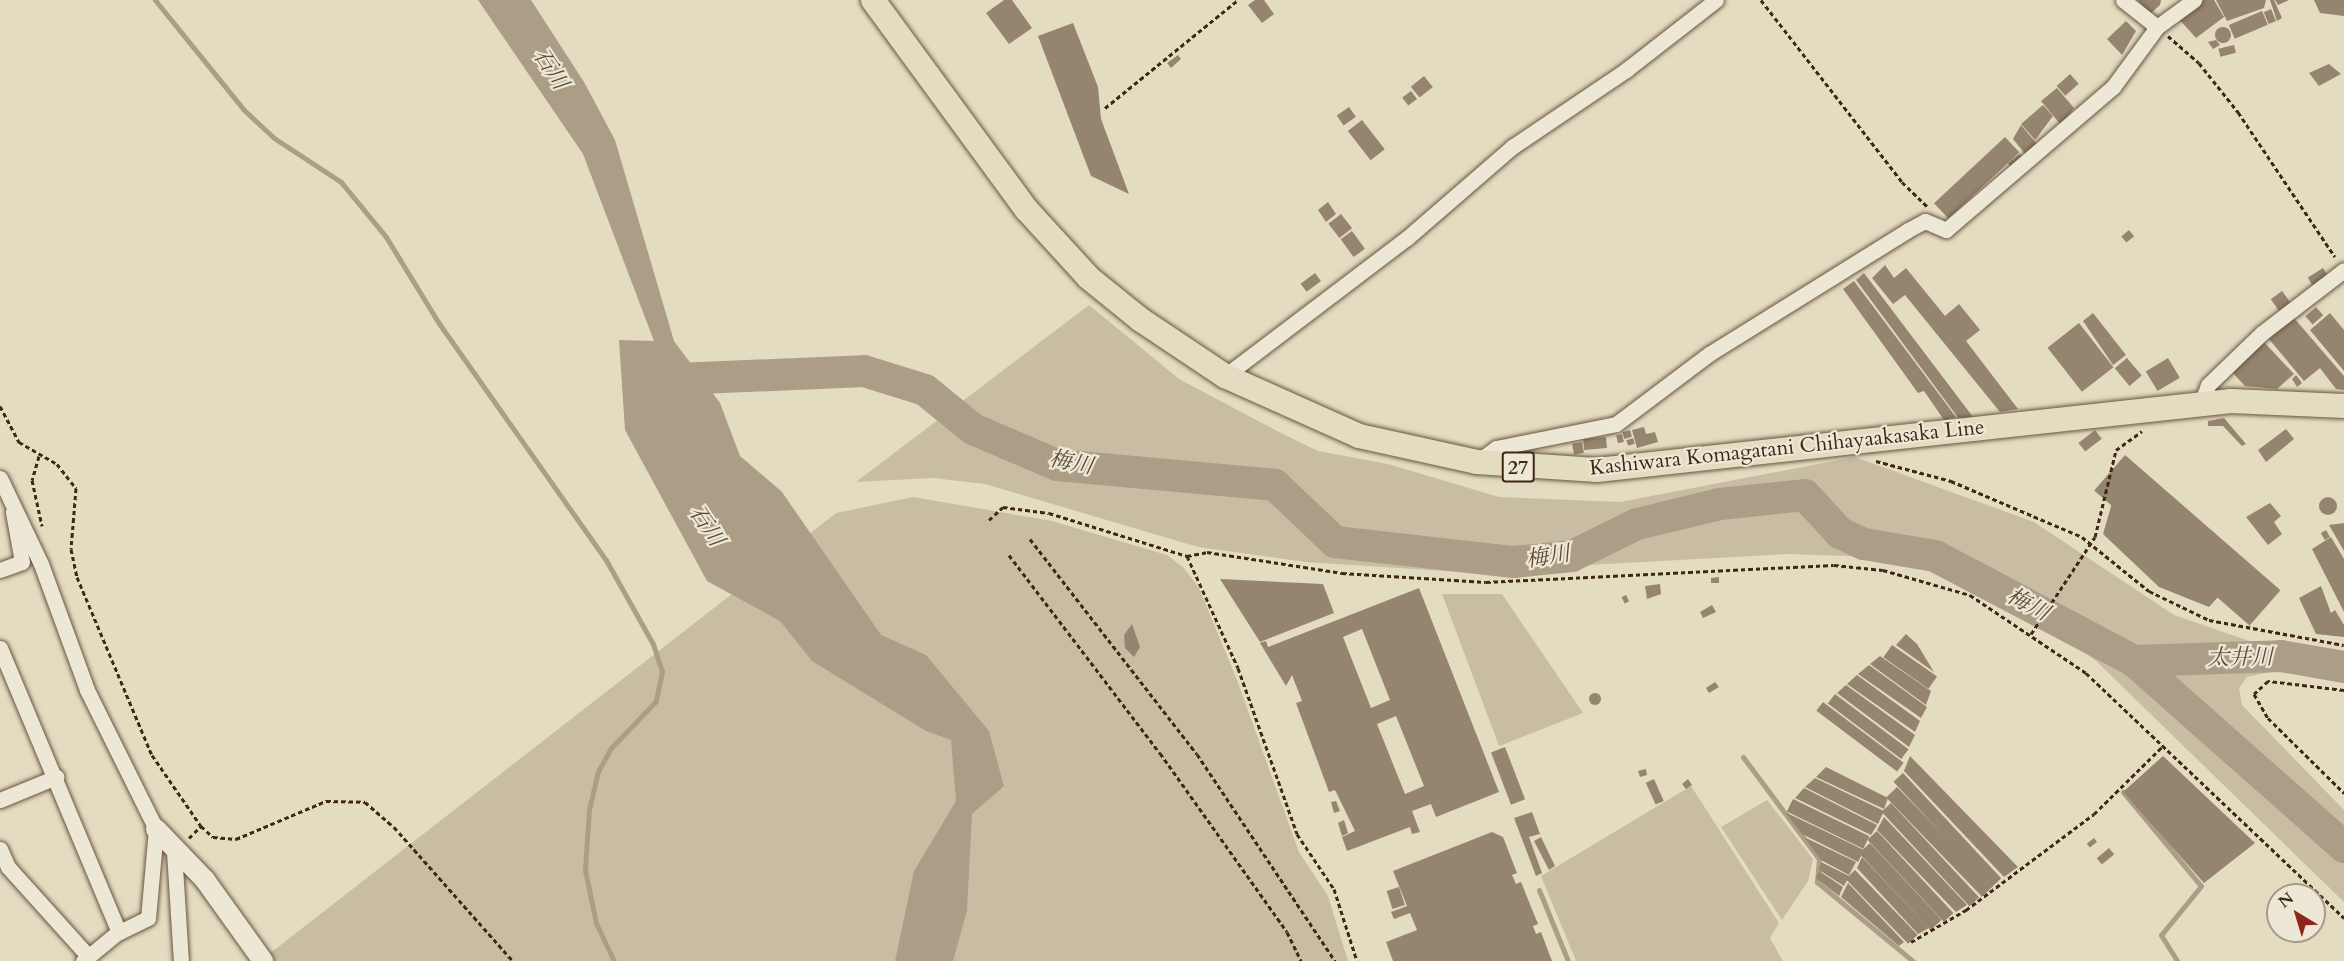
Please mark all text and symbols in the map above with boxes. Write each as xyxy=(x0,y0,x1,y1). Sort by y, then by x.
water label: 石川 xyxy=(527,43,573,95)
street label: Kashiwara Komagatani Chihayaakasaka Line xyxy=(1588,415,1986,481)
water label: 梅川 xyxy=(1047,446,1095,480)
road number: 27 xyxy=(1502,450,1534,484)
water label: 石川 xyxy=(683,500,729,552)
water label: 梅川 xyxy=(1524,541,1572,573)
water label: 梅川 xyxy=(2002,583,2054,627)
water label: 太井川 xyxy=(2207,644,2273,672)
north arrow xyxy=(2266,883,2326,943)
text: N xyxy=(2274,887,2298,913)

